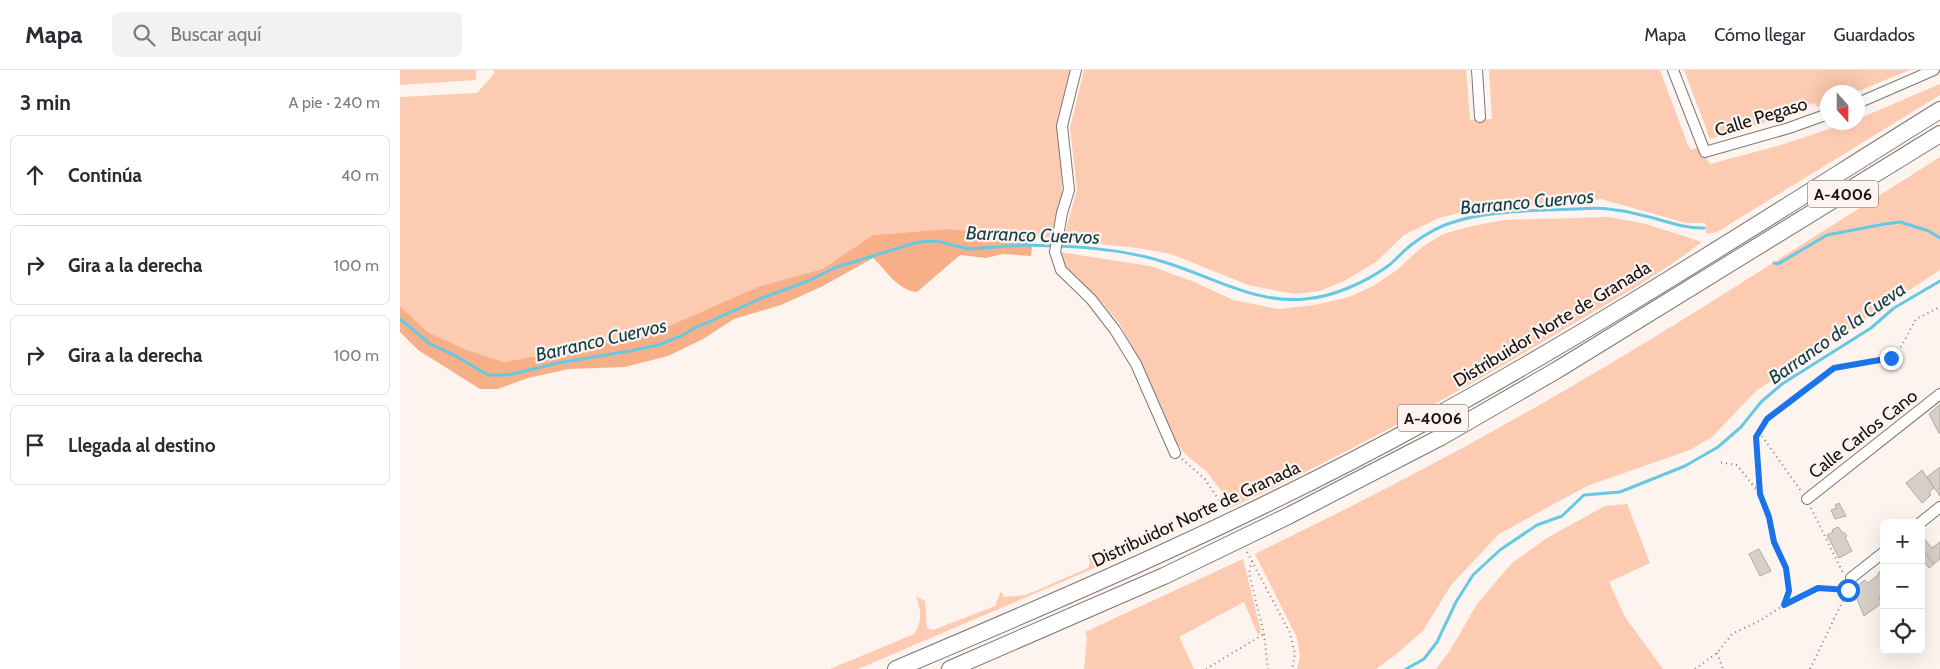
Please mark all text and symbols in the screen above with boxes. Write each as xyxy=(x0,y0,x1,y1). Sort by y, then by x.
search box xyxy=(112,12,462,57)
text: Mapa xyxy=(25,20,82,49)
icon: search xyxy=(130,21,158,49)
text: Buscar aquí xyxy=(170,23,261,46)
text: Mapa xyxy=(1644,24,1686,46)
text: Cómo llegar xyxy=(1714,24,1806,46)
text: Guardados xyxy=(1834,24,1915,46)
north arrow xyxy=(1820,85,1865,130)
text: 3 min xyxy=(20,90,71,115)
street label: Calle Pegaso xyxy=(1712,92,1810,142)
text: A pie · 240 m xyxy=(289,93,380,112)
icon: ahead xyxy=(21,161,49,189)
text: Continúa xyxy=(68,164,142,187)
text: 40 m xyxy=(341,166,379,185)
road number: A-4006 xyxy=(1808,180,1878,208)
water label: Barranco Cuervos xyxy=(1459,185,1595,219)
water label: Barranco Cuervos xyxy=(966,221,1100,249)
icon: right xyxy=(21,251,49,279)
text: Gira a la derecha xyxy=(68,254,203,277)
text: 100 m xyxy=(334,256,379,275)
street label: Distribuidor Norte de Granada xyxy=(1449,256,1655,392)
water label: Barranco de la Cueva xyxy=(1764,277,1910,389)
water label: Barranco Cuervos xyxy=(533,314,669,366)
icon: right xyxy=(21,341,49,369)
text: Gira a la derecha xyxy=(68,344,203,367)
text: 100 m xyxy=(334,346,379,365)
route end xyxy=(1880,347,1903,370)
street label: Calle Carlos Cano xyxy=(1804,385,1922,483)
road number: A-4006 xyxy=(1398,404,1468,432)
icon: arrive xyxy=(21,431,49,459)
text: Llegada al destino xyxy=(68,434,215,457)
street label: Distribuidor Norte de Granada xyxy=(1089,456,1304,572)
map controls xyxy=(1880,519,1925,654)
button: + xyxy=(1880,519,1925,564)
button: − xyxy=(1880,564,1925,609)
route start xyxy=(1837,579,1860,602)
button: locate xyxy=(1880,609,1925,654)

